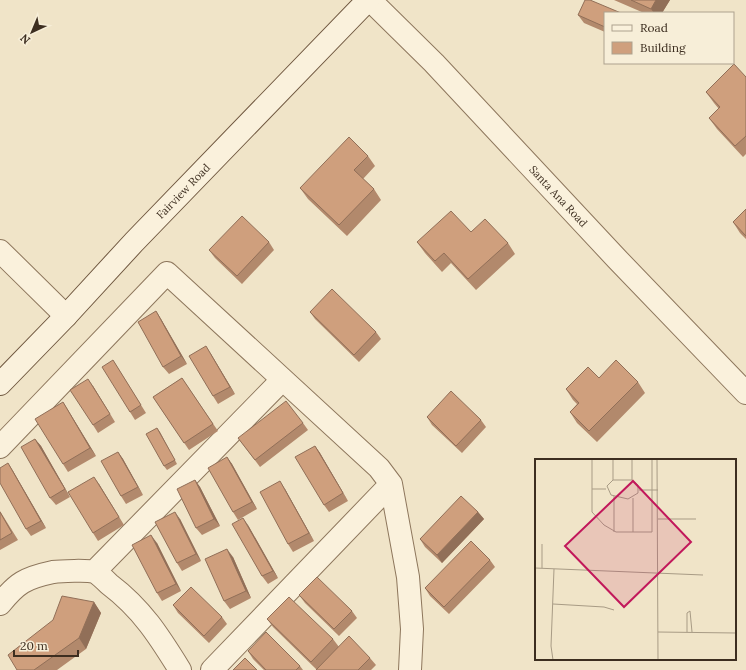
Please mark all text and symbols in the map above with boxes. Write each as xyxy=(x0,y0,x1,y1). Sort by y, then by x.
north arrow xyxy=(12,12,52,52)
legend xyxy=(604,12,734,64)
text: Road xyxy=(640,20,668,35)
text: N xyxy=(17,31,33,47)
text: Building xyxy=(640,40,686,55)
street label: Fairview Road xyxy=(153,160,213,222)
street label: Santa Ana Road xyxy=(526,162,591,230)
inset map xyxy=(535,459,736,660)
scale bar xyxy=(14,632,78,658)
text: 20 m xyxy=(20,638,48,653)

